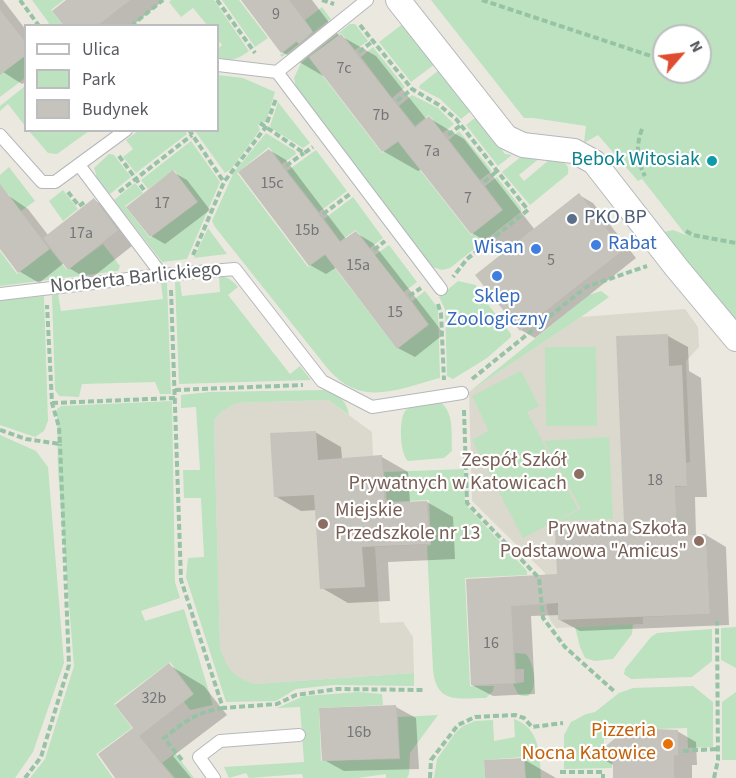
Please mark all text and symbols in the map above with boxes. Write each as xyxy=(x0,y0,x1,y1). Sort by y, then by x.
house number: 9 xyxy=(272,5,280,25)
legend xyxy=(24,24,219,132)
north arrow xyxy=(652,24,712,84)
text: Ulica xyxy=(82,37,120,62)
text: N xyxy=(684,37,708,56)
house number: 7c xyxy=(336,59,352,79)
text: Park xyxy=(82,67,116,92)
text: Budynek xyxy=(82,97,148,122)
house number: 7b xyxy=(373,106,389,126)
house number: 7a xyxy=(424,142,440,162)
place label: Bebok Witosiak xyxy=(571,149,700,173)
marker: Bebok Witosiak xyxy=(705,154,719,168)
house number: 15c xyxy=(260,174,284,194)
house number: 7 xyxy=(464,189,472,209)
house number: 17 xyxy=(154,194,170,214)
place label: PKO BP xyxy=(584,207,647,231)
marker: PKO BP xyxy=(565,212,579,226)
house number: 15b xyxy=(295,221,319,241)
house number: 17a xyxy=(69,224,93,244)
place label: Rabat xyxy=(608,233,657,257)
place label: Wisan xyxy=(474,237,524,261)
marker: Rabat xyxy=(589,238,603,252)
marker: Wisan xyxy=(529,242,543,256)
house number: 5 xyxy=(547,251,555,271)
house number: 15a xyxy=(346,256,370,276)
street label: Norberta Barlickiego xyxy=(49,258,223,300)
marker: Sklep Zoologiczny xyxy=(490,269,504,283)
place label: Sklep Zoologiczny xyxy=(447,286,547,333)
house number: 15 xyxy=(387,303,403,323)
place label: Zespół Szkół Prywatnych w Katowicach xyxy=(349,450,567,497)
marker: Zespół Szkół Prywatnych w Katowicach xyxy=(572,467,586,481)
house number: 18 xyxy=(647,471,663,491)
place label: Miejskie Przedszkole nr 13 xyxy=(335,500,481,547)
marker: Miejskie Przedszkole nr 13 xyxy=(316,517,330,531)
place label: Prywatna Szkoła Podstawowa "Amicus" xyxy=(500,518,687,565)
marker: Prywatna Szkoła Podstawowa "Amicus" xyxy=(692,534,706,548)
house number: 16 xyxy=(483,634,499,654)
house number: 32b xyxy=(142,689,166,709)
place label: Pizzeria Nocna Katowice xyxy=(522,720,656,767)
house number: 16b xyxy=(347,723,371,743)
marker: Pizzeria Nocna Katowice xyxy=(661,737,675,751)

